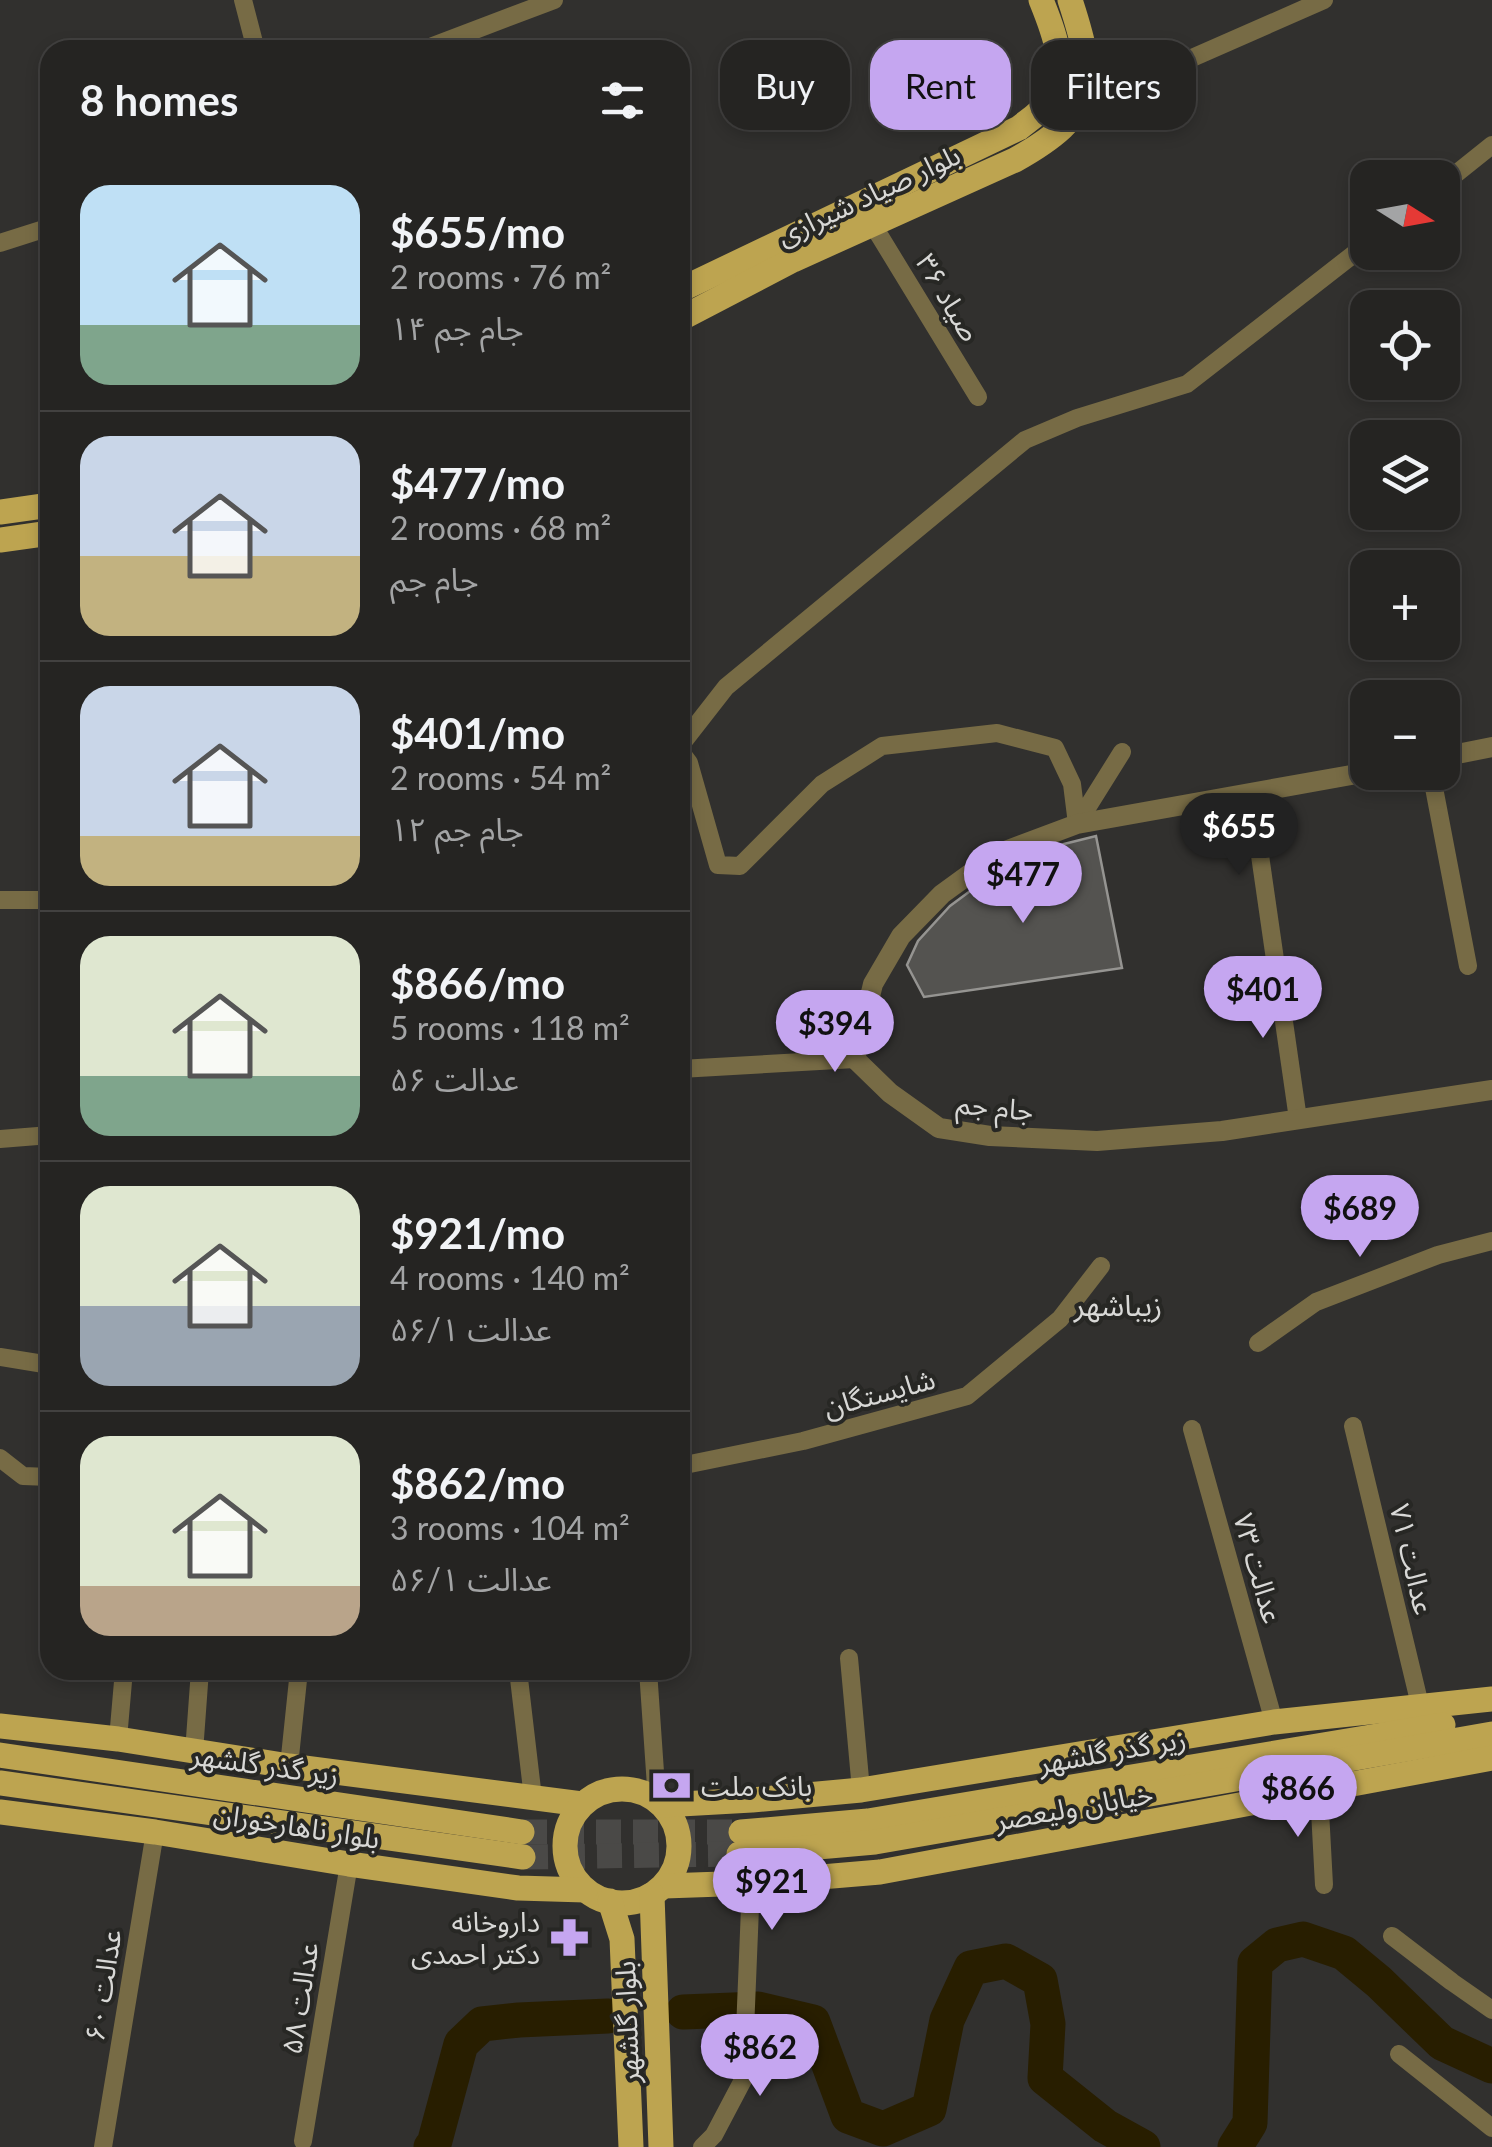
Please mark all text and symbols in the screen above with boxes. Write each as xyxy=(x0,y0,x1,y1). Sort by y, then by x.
chip: Buy xyxy=(720,40,850,130)
chip: Rent xyxy=(870,40,1011,130)
chip: Filters xyxy=(1031,40,1196,130)
icon: filters xyxy=(595,73,650,128)
text: 8 homes xyxy=(80,75,238,125)
street label: بلوار صیاد شیرازی xyxy=(771,137,966,252)
north arrow xyxy=(1350,160,1460,270)
map controls xyxy=(1350,160,1460,790)
text: $655/mo xyxy=(390,207,565,257)
icon: home xyxy=(160,225,280,345)
street label: صیاد ۳۶ xyxy=(910,247,988,347)
text: 2 rooms · 76 m² xyxy=(390,257,611,296)
button: locate xyxy=(1350,290,1460,400)
text: ۱۴ جام جم xyxy=(390,308,524,347)
button: layers xyxy=(1350,420,1460,530)
text: $477/mo xyxy=(390,458,565,508)
icon: home xyxy=(160,476,280,596)
text: 2 rooms · 68 m² xyxy=(390,508,611,547)
button: + xyxy=(1350,550,1460,660)
text: جام جم xyxy=(390,559,479,598)
button: − xyxy=(1350,680,1460,790)
text: $401/mo xyxy=(390,708,565,758)
icon: home xyxy=(160,726,280,846)
text: 2 rooms · 54 m² xyxy=(390,758,611,797)
pin: $655 xyxy=(1180,793,1298,878)
text: $655 xyxy=(1202,806,1276,845)
text: ۱۲ جام جم xyxy=(390,809,524,848)
pin: $477 xyxy=(964,841,1082,926)
text: $477 xyxy=(986,854,1060,893)
pin: $401 xyxy=(1204,956,1322,1041)
text: $866/mo xyxy=(390,958,565,1008)
text: $401 xyxy=(1226,969,1300,1008)
icon: home xyxy=(160,976,280,1096)
pin: $394 xyxy=(776,990,894,1075)
text: $394 xyxy=(798,1003,872,1042)
text: 5 rooms · 118 m² xyxy=(390,1008,630,1047)
text: ۵۶ عدالت xyxy=(390,1059,519,1098)
street label: جام جم xyxy=(954,1085,1035,1133)
pin: $689 xyxy=(1301,1175,1419,1260)
text: $689 xyxy=(1323,1188,1397,1227)
text: $921/mo xyxy=(390,1208,565,1258)
icon: home xyxy=(160,1226,280,1346)
text: 4 rooms · 140 m² xyxy=(390,1258,630,1297)
district label: زیباشهر xyxy=(1073,1286,1162,1323)
text: ۵۶/۱ عدالت xyxy=(390,1309,552,1348)
street label: شایستگان xyxy=(819,1361,939,1423)
text: $862/mo xyxy=(390,1458,565,1508)
icon: home xyxy=(160,1476,280,1596)
street label: عدالت ۷۱ xyxy=(1384,1500,1442,1618)
text: 3 rooms · 104 m² xyxy=(390,1508,630,1547)
street label: عدالت ۷۳ xyxy=(1227,1509,1291,1627)
text: ۵۶/۱ عدالت xyxy=(390,1559,552,1598)
street label: زیر گذر گلشهر xyxy=(1035,1720,1188,1781)
street label: زیر گذر گلشهر xyxy=(188,1737,341,1792)
pin: $866 xyxy=(1239,1755,1357,1840)
bank icon: بانک ملت xyxy=(650,1764,692,1806)
place label: بانک ملت xyxy=(701,1768,812,1802)
text: $866 xyxy=(1261,1768,1335,1807)
street label: خیابان ولیعصر xyxy=(991,1775,1156,1838)
street label: بلوار ناهارخوران xyxy=(211,1795,382,1856)
pin: $921 xyxy=(713,1848,831,1933)
text: $921 xyxy=(735,1861,809,1900)
place label: داروخانه دکتر احمدی xyxy=(411,1904,540,1971)
pharmacy icon: داروخانه دکتر احمدی xyxy=(549,1916,591,1958)
street label: عدالت ۶۰ xyxy=(76,1927,128,2043)
street label: عدالت ۵۸ xyxy=(273,1940,325,2056)
street label: بلوار گلشهر xyxy=(607,1960,646,2085)
pin: $862 xyxy=(701,2014,819,2099)
text: $862 xyxy=(723,2027,797,2066)

